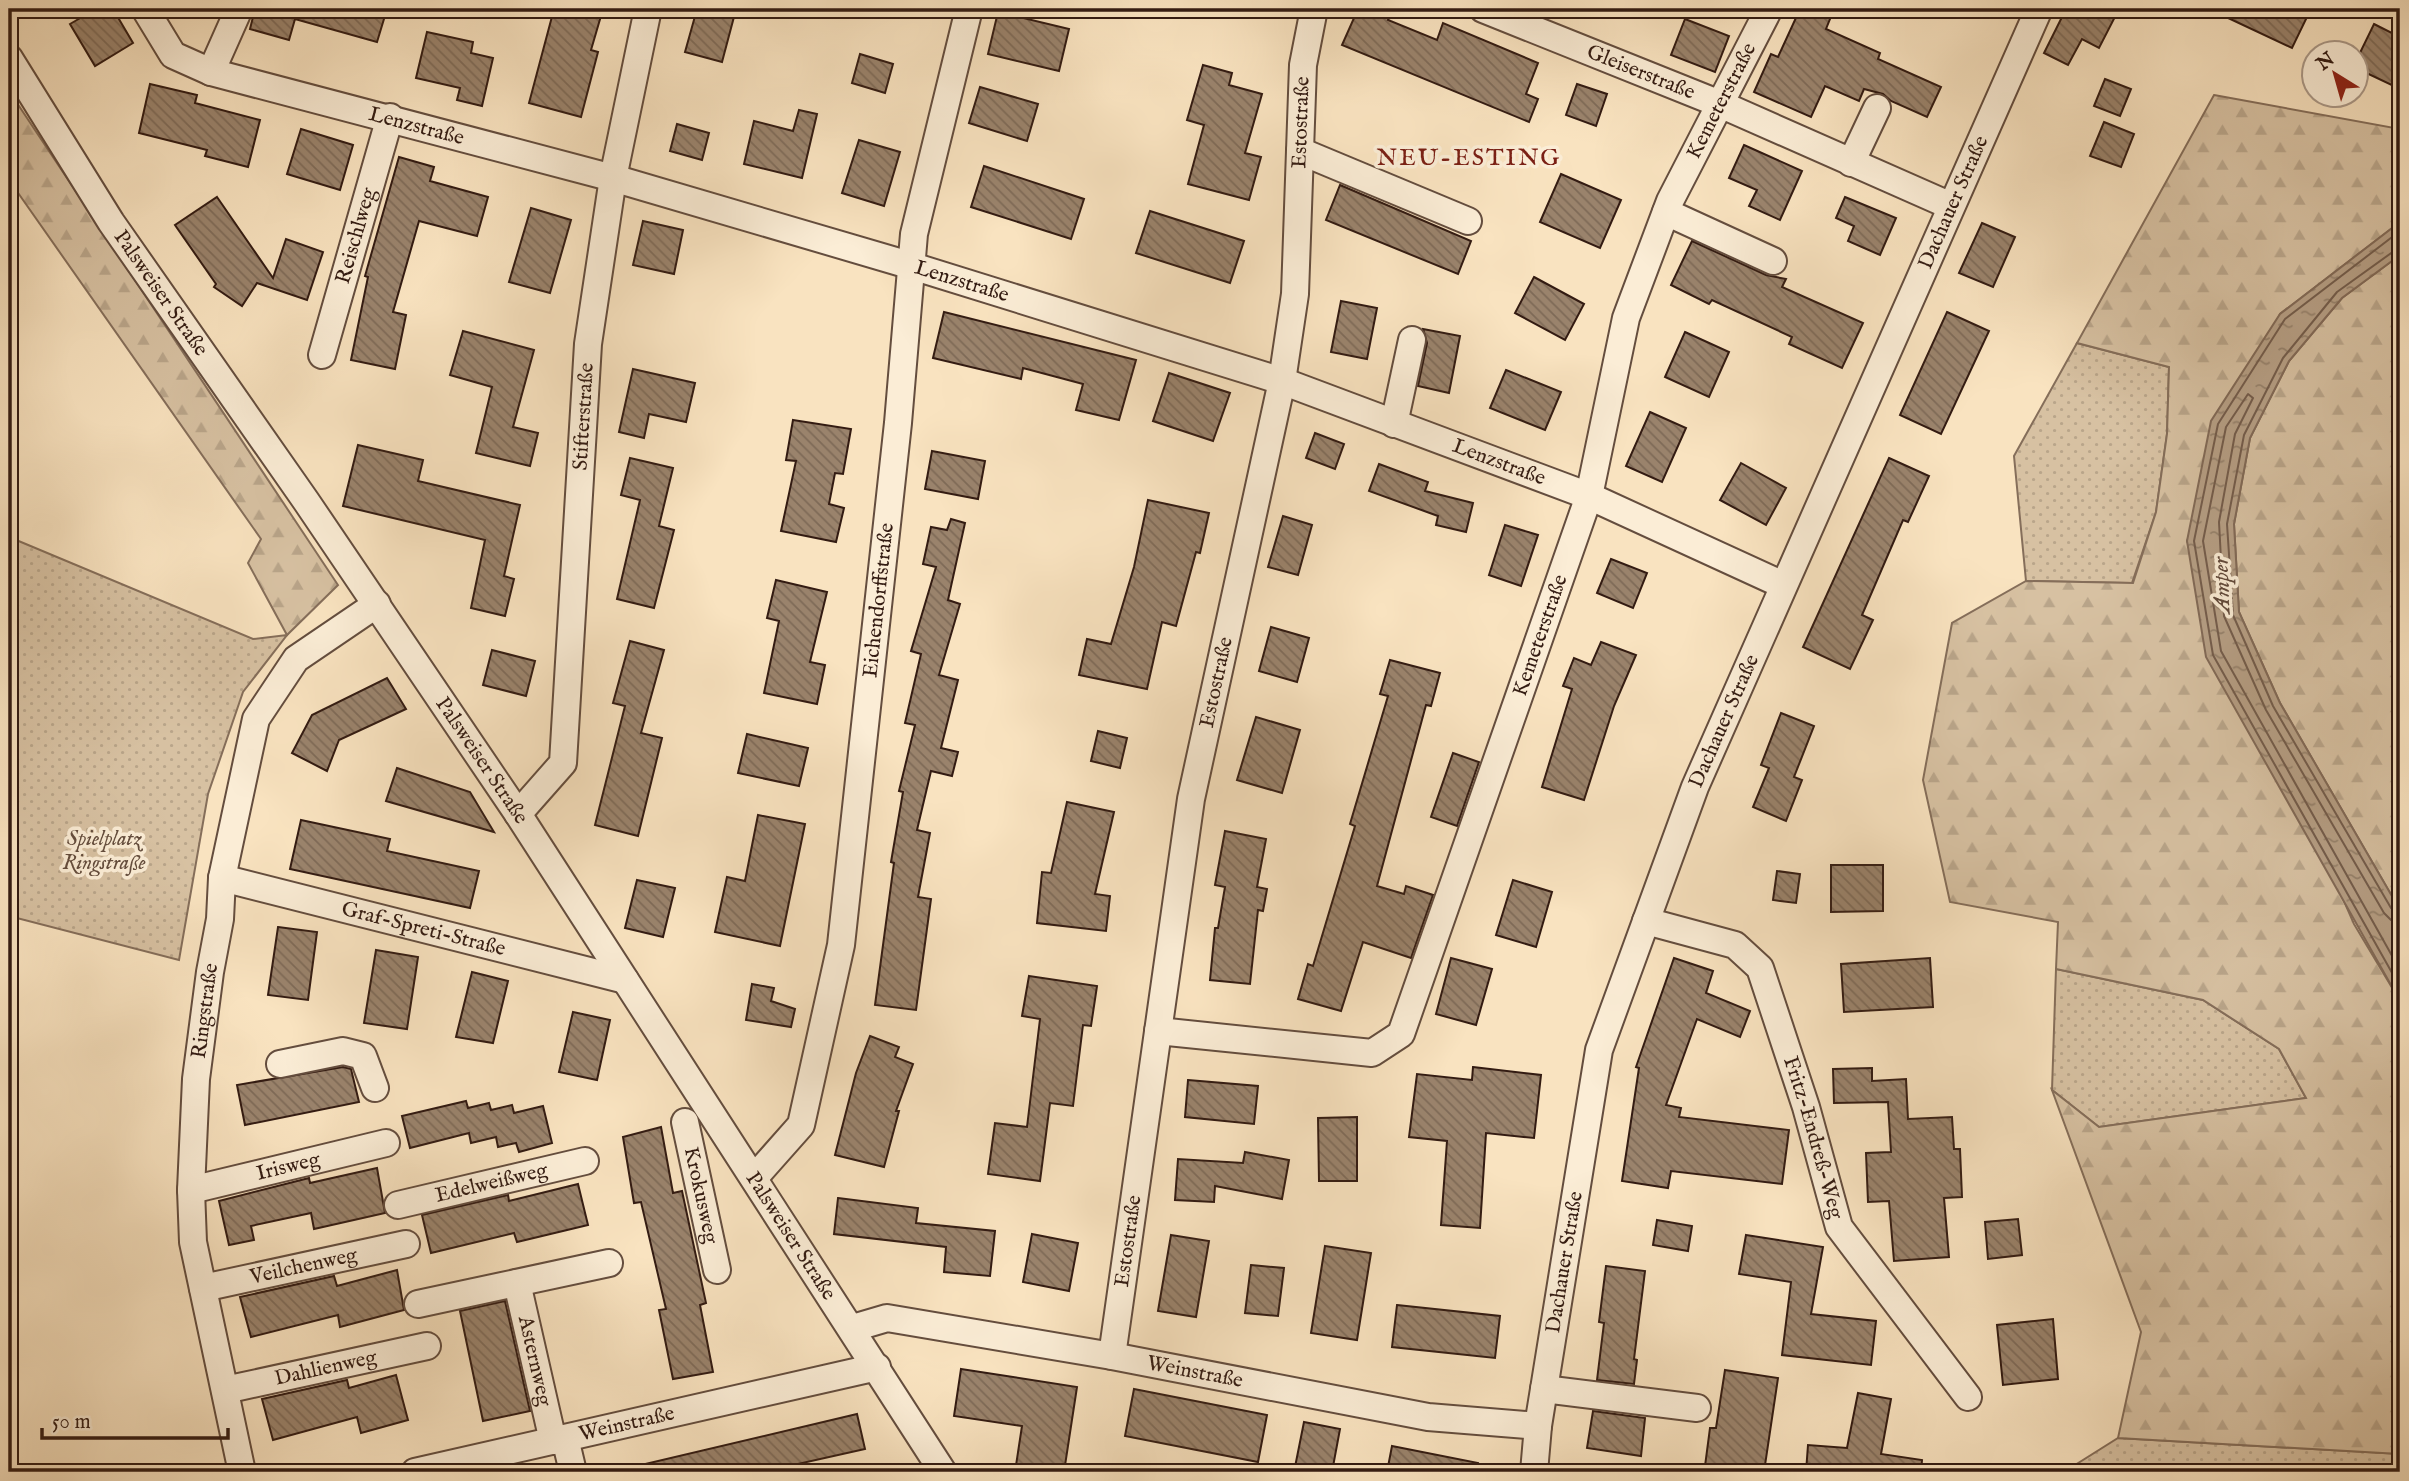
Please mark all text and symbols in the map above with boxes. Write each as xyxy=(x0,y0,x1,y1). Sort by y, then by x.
street label: Gleiserstraße xyxy=(1583,38,1699,106)
street label: Kemeterstraße xyxy=(1680,38,1763,164)
north arrow xyxy=(2300,38,2370,108)
text: N xyxy=(2311,47,2340,77)
street label: Estostraße xyxy=(1286,75,1316,169)
street label: Lenzstraße xyxy=(366,101,467,152)
street label: Dachauer Straße xyxy=(1912,131,1995,274)
district label: NEU-ESTING xyxy=(1377,143,1561,174)
street label: Reischlweg xyxy=(330,184,383,287)
street label: Palsweiser Straße xyxy=(107,225,214,362)
street label: Lenzstraße xyxy=(911,254,1013,309)
street label: Stifterstraße xyxy=(567,362,600,471)
street label: Lenzstraße xyxy=(1449,433,1550,492)
street label: Eichendorffstraße xyxy=(857,521,901,679)
water label: Amper xyxy=(2206,555,2238,616)
street label: Kemeterstraße xyxy=(1507,571,1574,700)
street label: Estostraße xyxy=(1193,634,1239,730)
street label: Dachauer Straße xyxy=(1683,650,1766,792)
street label: Palsweiser Straße xyxy=(429,692,535,829)
park label: Spielplatz Ringstraße xyxy=(63,826,145,877)
street label: Graf-Spreti-Straße xyxy=(339,895,509,963)
street label: Ringstraße xyxy=(185,961,225,1060)
street label: Fritz-Endreß-Weg xyxy=(1777,1053,1850,1222)
street label: Krokusweg xyxy=(677,1144,725,1247)
street label: Irisweg xyxy=(254,1146,323,1187)
street label: Edelweißweg xyxy=(433,1157,551,1209)
street label: Palsweiser Straße xyxy=(739,1167,842,1306)
street label: Dachauer Straße xyxy=(1540,1189,1589,1335)
street label: Estostraße xyxy=(1108,1193,1148,1289)
street label: Veilchenweg xyxy=(246,1241,360,1291)
street label: Asternweg xyxy=(511,1312,558,1409)
street label: Dahlienweg xyxy=(272,1344,380,1392)
street label: Weinstraße xyxy=(1145,1350,1246,1395)
scale bar xyxy=(42,1397,228,1441)
street label: Weinstraße xyxy=(576,1400,677,1448)
text: 50 m xyxy=(52,1409,91,1436)

